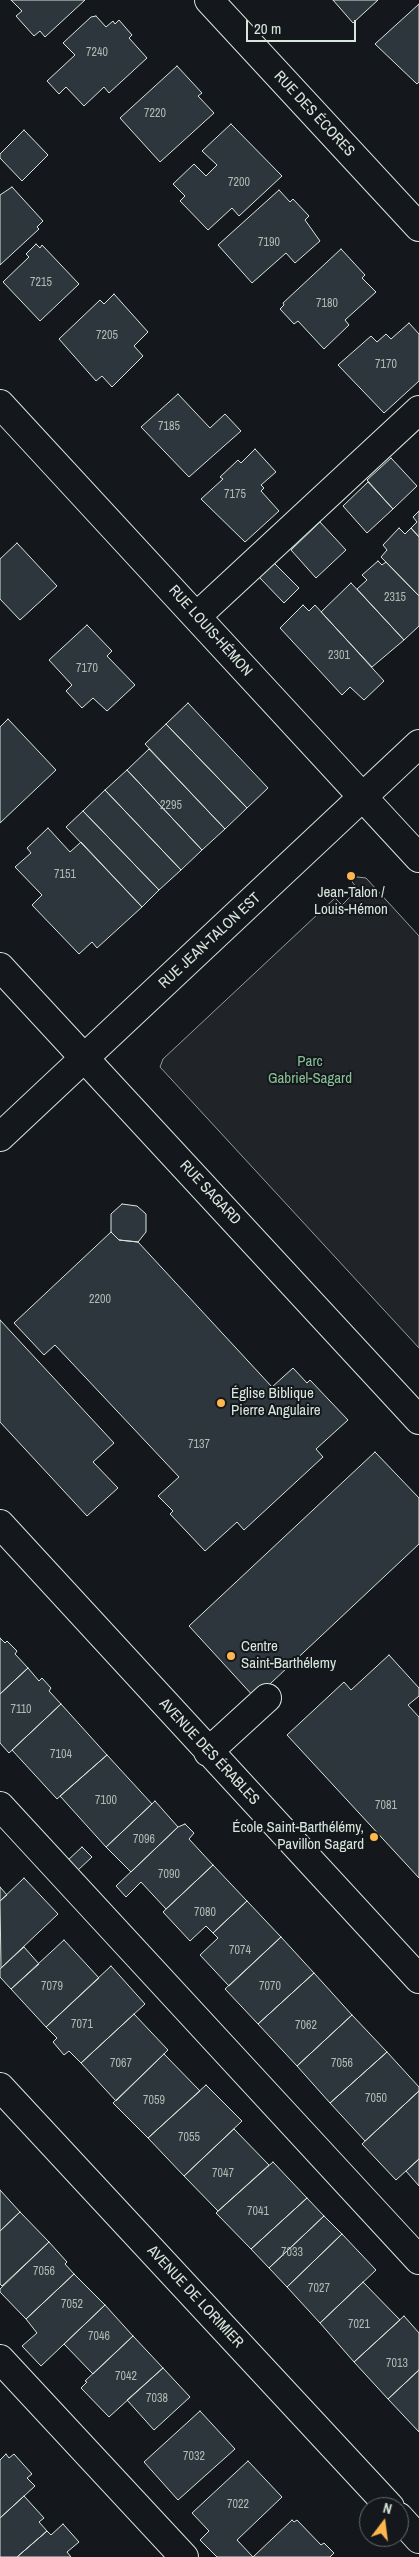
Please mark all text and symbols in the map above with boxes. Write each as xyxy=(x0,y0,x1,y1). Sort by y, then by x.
scale bar xyxy=(249,10,359,42)
text: 20 m xyxy=(254,18,281,39)
house number: 7240 xyxy=(86,46,108,60)
street label: RUE DES ÉCORES xyxy=(270,68,358,160)
house number: 7220 xyxy=(144,107,166,121)
house number: 7200 xyxy=(228,176,250,190)
house number: 7190 xyxy=(258,236,280,250)
house number: 7215 xyxy=(30,276,52,290)
house number: 7180 xyxy=(316,297,338,311)
house number: 7205 xyxy=(96,329,118,343)
house number: 7170 xyxy=(375,358,397,372)
house number: 7185 xyxy=(158,420,180,434)
house number: 7175 xyxy=(224,488,246,502)
street label: RUE LOUIS-HÉMON xyxy=(164,582,256,680)
house number: 2315 xyxy=(384,591,406,605)
house number: 2301 xyxy=(328,649,350,663)
house number: 7170 xyxy=(76,662,98,676)
house number: 2295 xyxy=(160,799,182,813)
house number: 7151 xyxy=(54,868,76,882)
marker: Jean-Talon / Louis-Hémon xyxy=(345,870,357,882)
place label: Jean-Talon / Louis-Hémon xyxy=(314,884,388,919)
street label: RUE JEAN-TALON EST xyxy=(155,889,265,993)
park label: Parc Gabriel-Sagard xyxy=(268,1053,352,1088)
street label: RUE SAGARD xyxy=(176,1157,244,1229)
house number: 2200 xyxy=(89,1293,111,1307)
place label: Église Biblique Pierre Angulaire xyxy=(231,1385,321,1420)
marker: Église Biblique Pierre Angulaire xyxy=(215,1397,227,1409)
house number: 7137 xyxy=(188,1438,210,1452)
place label: Centre Saint-Barthélemy xyxy=(241,1638,336,1673)
marker: Centre Saint-Barthélemy xyxy=(225,1650,237,1662)
street label: AVENUE DES ÉRABLES xyxy=(155,1695,263,1809)
house number: 7110 xyxy=(10,1703,32,1717)
house number: 7104 xyxy=(50,1748,72,1762)
house number: 7100 xyxy=(95,1794,117,1808)
house number: 7081 xyxy=(375,1799,397,1813)
place label: École Saint-Barthélémy, Pavillon Sagard xyxy=(232,1819,364,1854)
marker: École Saint-Barthélémy, Pavillon Sagard xyxy=(368,1831,380,1843)
house number: 7096 xyxy=(133,1833,155,1847)
house number: 7090 xyxy=(158,1868,180,1882)
house number: 7080 xyxy=(194,1906,216,1920)
house number: 7074 xyxy=(229,1944,251,1958)
house number: 7079 xyxy=(41,1980,63,1994)
house number: 7070 xyxy=(259,1980,281,1994)
house number: 7071 xyxy=(71,2018,93,2032)
house number: 7062 xyxy=(295,2019,317,2033)
house number: 7067 xyxy=(110,2057,132,2071)
house number: 7056 xyxy=(331,2057,353,2071)
house number: 7050 xyxy=(365,2092,387,2106)
house number: 7059 xyxy=(143,2094,165,2108)
house number: 7055 xyxy=(178,2131,200,2145)
house number: 7047 xyxy=(212,2167,234,2181)
house number: 7041 xyxy=(247,2205,269,2219)
street label: AVENUE DE LORIMIER xyxy=(143,2242,247,2352)
house number: 7033 xyxy=(281,2246,303,2260)
house number: 7056 xyxy=(33,2265,55,2279)
house number: 7027 xyxy=(308,2282,330,2296)
house number: 7052 xyxy=(61,2298,83,2312)
house number: 7021 xyxy=(348,2318,370,2332)
house number: 7046 xyxy=(88,2330,110,2344)
house number: 7013 xyxy=(386,2357,408,2371)
house number: 7042 xyxy=(115,2370,137,2384)
house number: 7038 xyxy=(146,2392,168,2406)
house number: 7032 xyxy=(183,2450,205,2464)
north arrow xyxy=(359,2497,409,2547)
house number: 7022 xyxy=(227,2498,249,2512)
text: N xyxy=(381,2499,394,2518)

